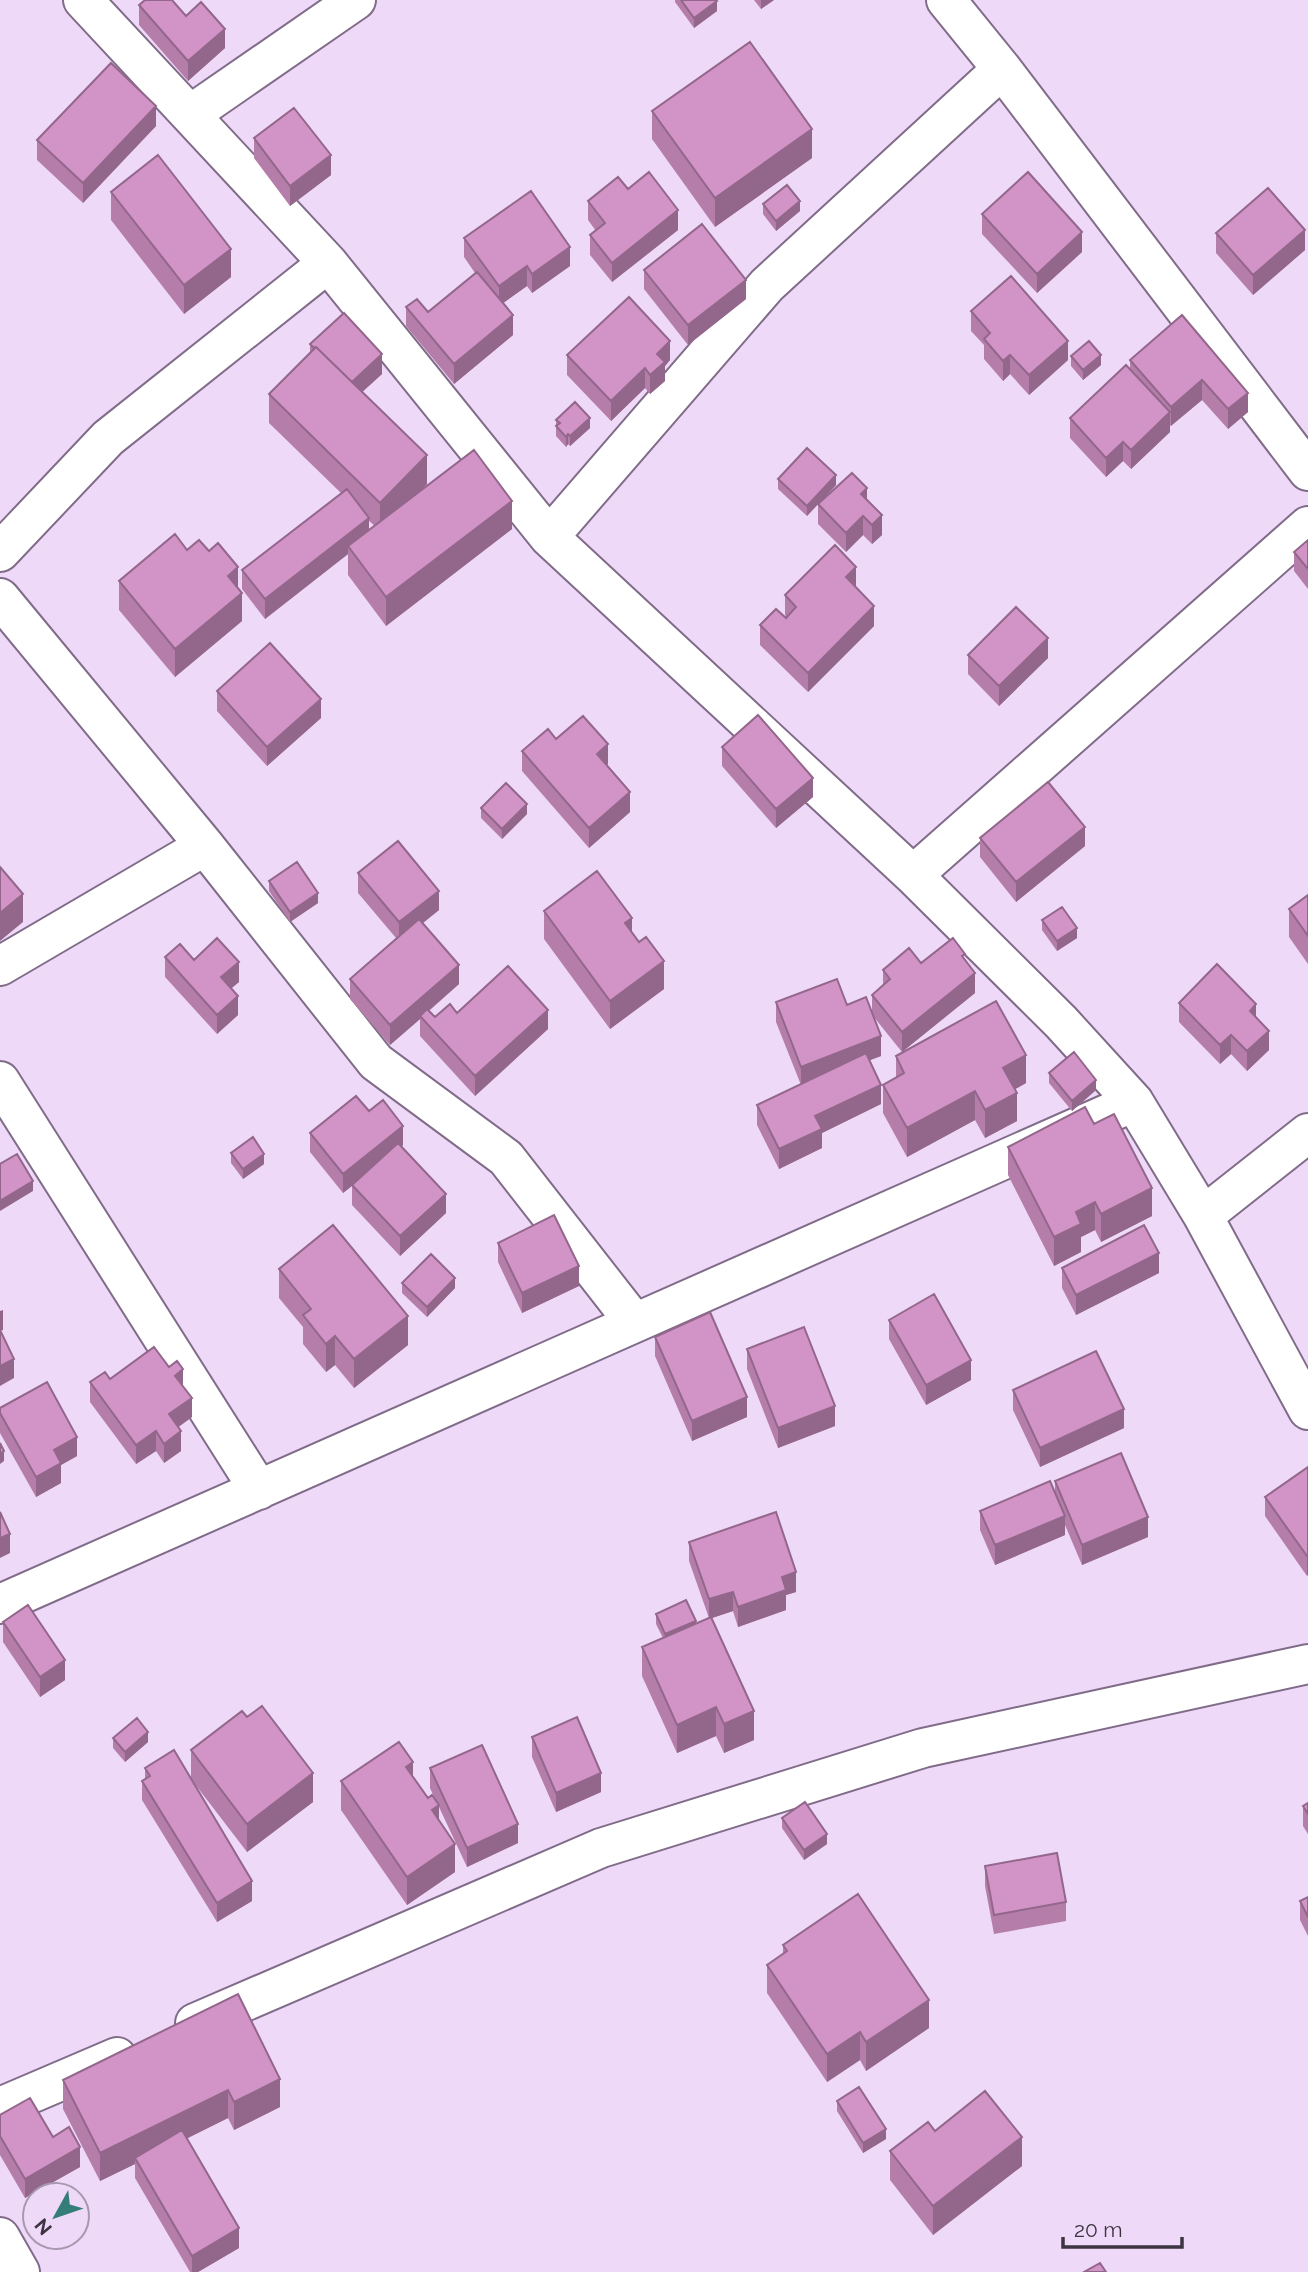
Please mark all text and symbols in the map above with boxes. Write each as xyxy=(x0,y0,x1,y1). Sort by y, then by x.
north arrow xyxy=(21,2181,91,2251)
scale bar xyxy=(1063,2206,1182,2250)
text: N xyxy=(30,2214,56,2240)
text: 20 m xyxy=(1074,2217,1122,2242)

